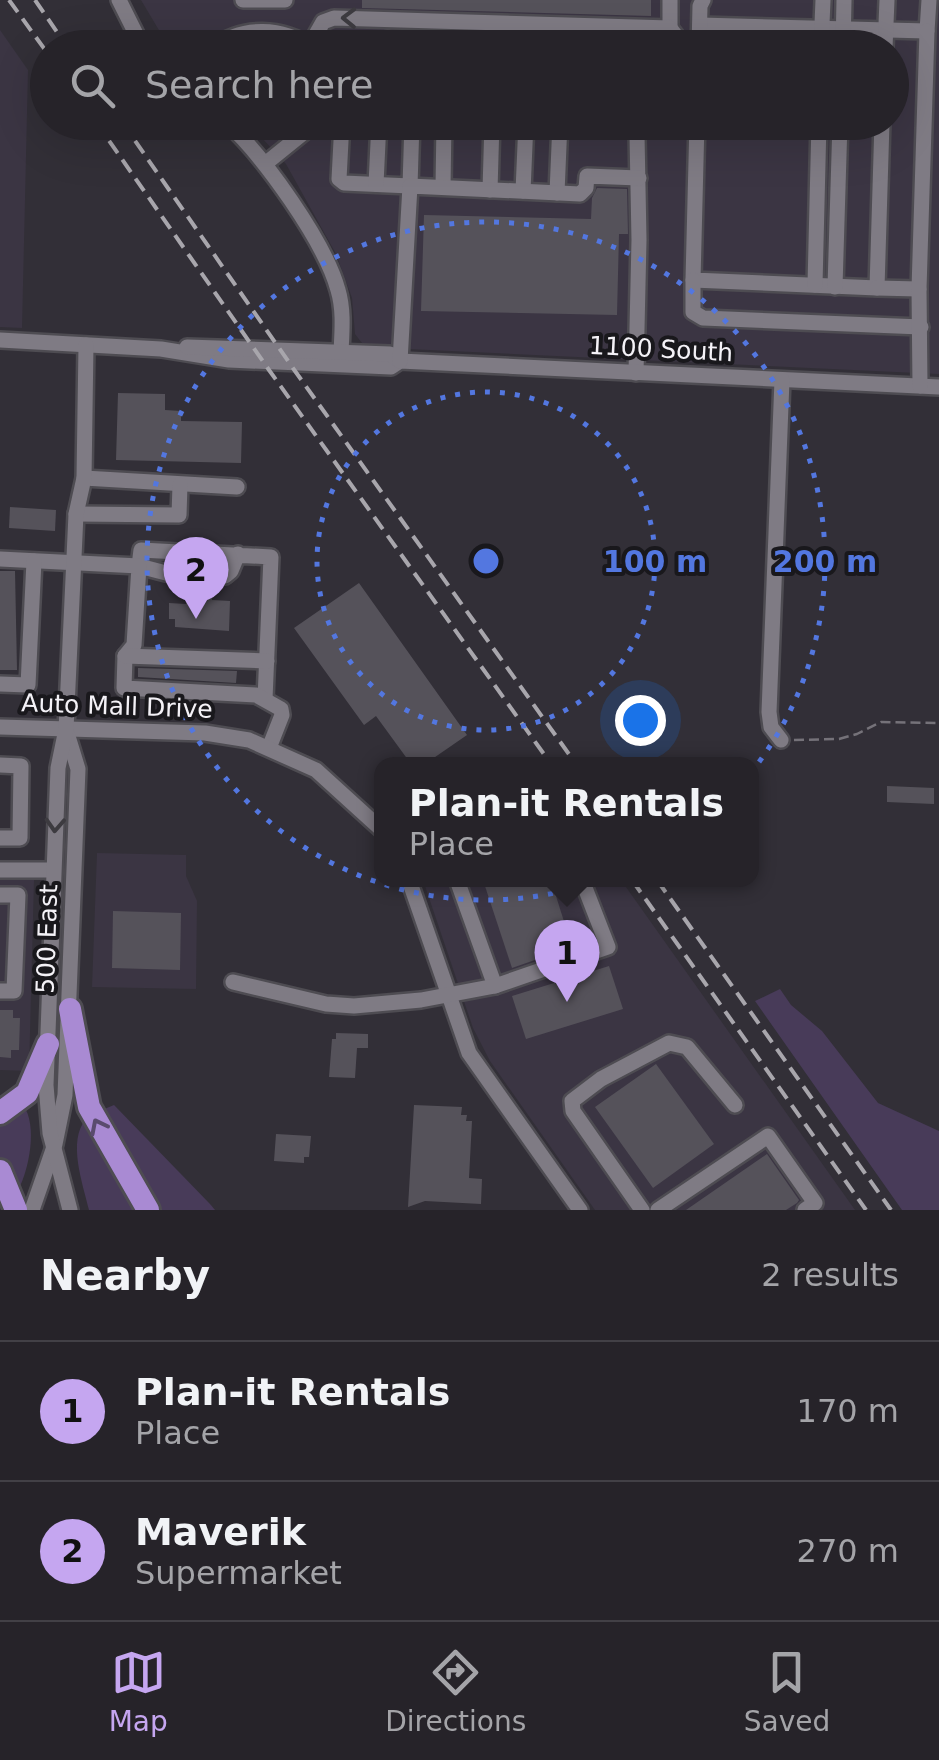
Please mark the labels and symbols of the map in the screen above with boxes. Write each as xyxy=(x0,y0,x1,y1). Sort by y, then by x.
one-way arrow xyxy=(341,8,357,29)
street label: 1100 South xyxy=(588,331,734,367)
pin: 2 xyxy=(164,536,228,619)
centre of rings xyxy=(468,543,504,579)
text: 100 m xyxy=(603,544,707,579)
text: 200 m xyxy=(773,544,877,579)
street label: Auto Mall Drive xyxy=(21,688,213,724)
your location xyxy=(615,695,666,746)
one-way arrow xyxy=(45,818,66,834)
street label: 500 East xyxy=(31,884,63,994)
pin: 1 xyxy=(534,920,600,1002)
one-way arrow xyxy=(91,1119,110,1137)

